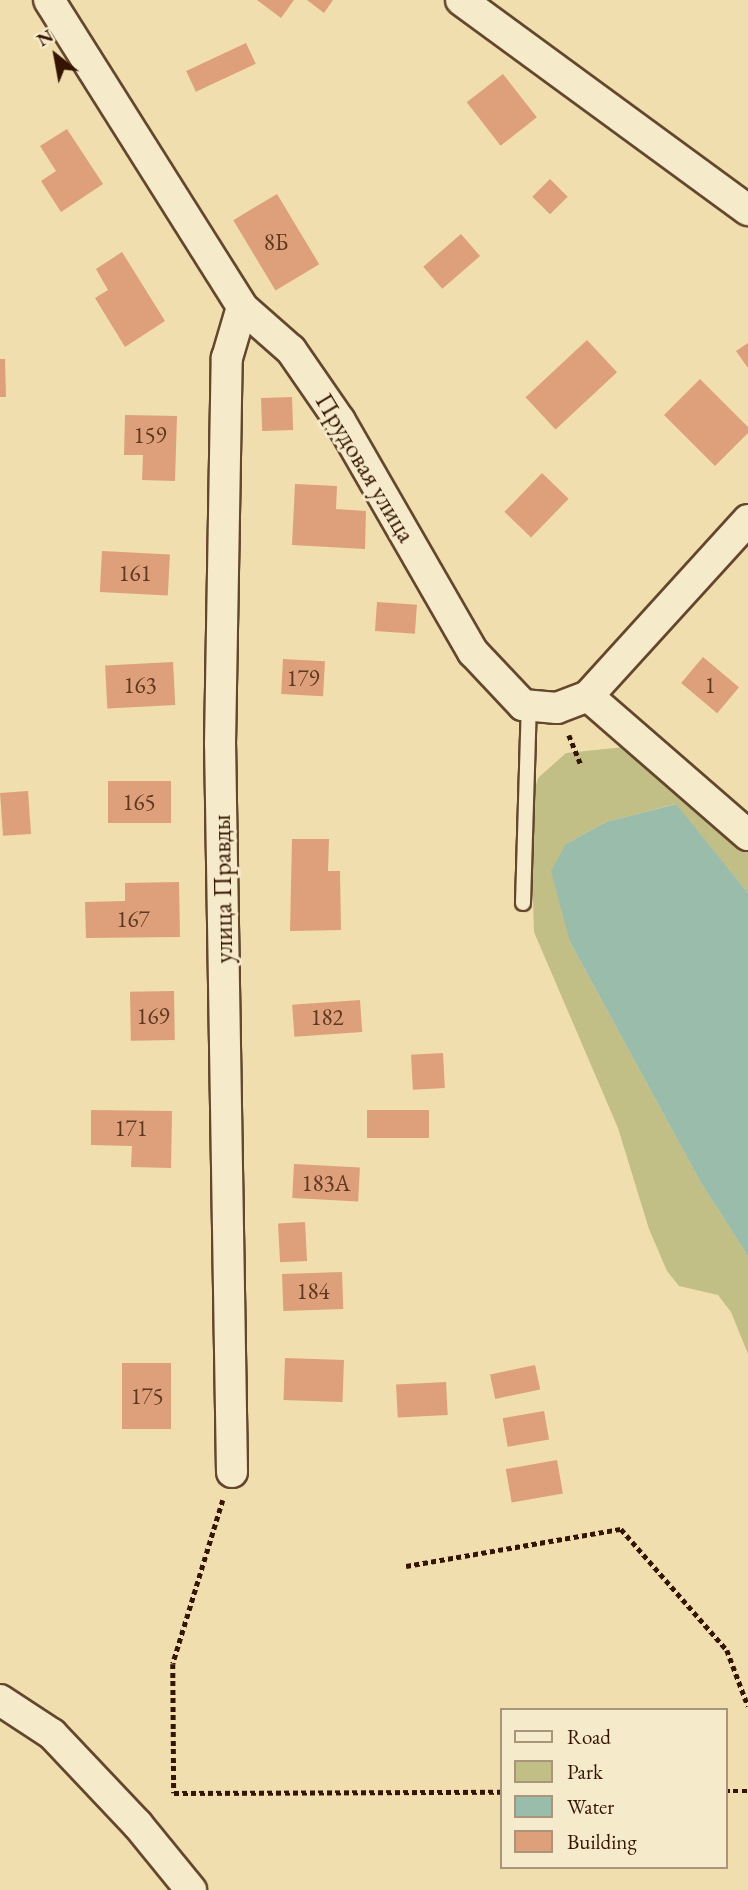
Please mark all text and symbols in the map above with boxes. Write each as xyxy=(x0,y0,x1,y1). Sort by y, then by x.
north arrow xyxy=(21,21,91,91)
text: N xyxy=(32,23,58,52)
house number: 8Б xyxy=(264,228,288,256)
street label: Прудовая улица xyxy=(308,388,422,548)
house number: 159 xyxy=(133,421,167,449)
house number: 161 xyxy=(118,559,152,587)
house number: 179 xyxy=(286,664,320,692)
house number: 163 xyxy=(123,671,157,699)
house number: 1 xyxy=(704,671,716,699)
house number: 165 xyxy=(122,788,156,816)
street label: улица Правды xyxy=(206,814,240,964)
house number: 167 xyxy=(116,905,150,933)
house number: 169 xyxy=(136,1002,170,1030)
house number: 182 xyxy=(310,1003,344,1031)
house number: 171 xyxy=(114,1114,148,1142)
house number: 183А xyxy=(301,1169,351,1197)
house number: 184 xyxy=(296,1277,330,1305)
house number: 175 xyxy=(130,1382,164,1410)
legend xyxy=(500,1708,727,1869)
text: Road xyxy=(567,1723,611,1750)
text: Park xyxy=(567,1758,603,1785)
text: Water xyxy=(567,1793,614,1820)
text: Building xyxy=(567,1828,637,1855)

